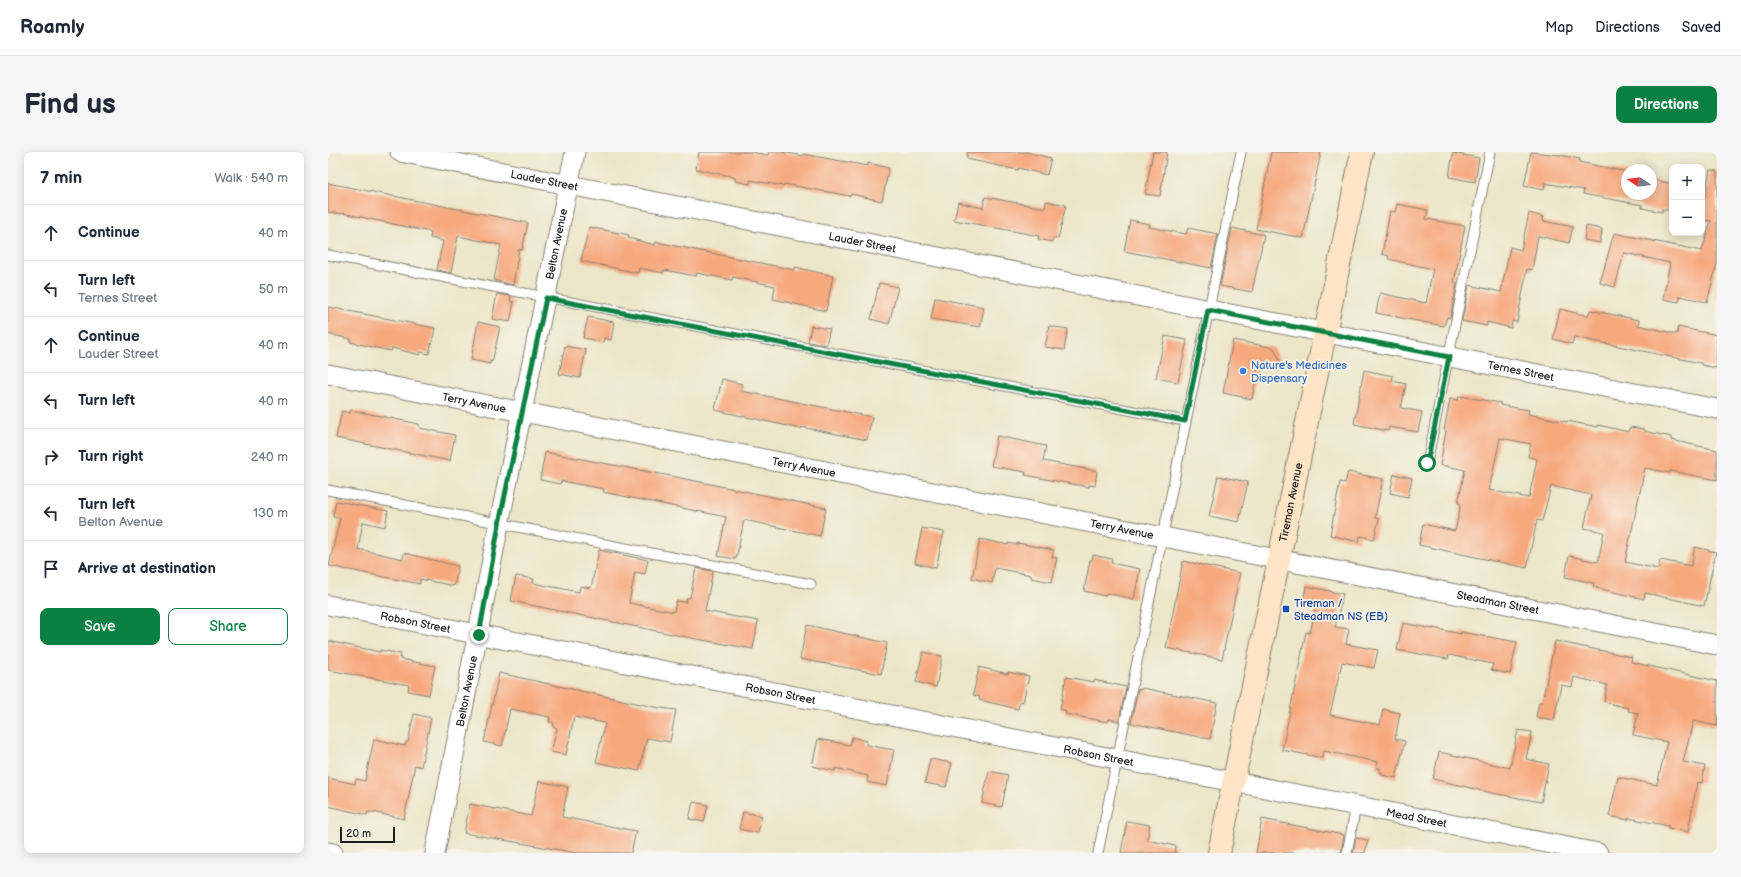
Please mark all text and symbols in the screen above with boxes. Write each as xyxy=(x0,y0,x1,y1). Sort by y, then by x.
text: Roamly xyxy=(20,16,84,39)
text: Map xyxy=(1545,19,1573,36)
text: Directions xyxy=(1595,19,1660,36)
text: Saved xyxy=(1682,19,1721,36)
button: Directions xyxy=(1616,86,1717,123)
text: Find us xyxy=(24,88,116,121)
north arrow xyxy=(1621,164,1657,200)
map controls xyxy=(1669,164,1705,236)
button: + xyxy=(1669,164,1705,200)
text: 7 min xyxy=(40,168,82,188)
street label: Lauder Street xyxy=(509,168,580,194)
text: Walk · 540 m xyxy=(214,170,288,186)
button: − xyxy=(1669,200,1705,236)
street label: Belton Avenue xyxy=(543,207,570,281)
icon: ahead xyxy=(40,222,62,244)
text: Continue xyxy=(78,223,140,242)
text: 40 m xyxy=(258,225,288,241)
street label: Lauder Street xyxy=(827,230,898,256)
text: Turn left xyxy=(78,271,135,290)
icon: left xyxy=(40,278,62,300)
text: 50 m xyxy=(259,281,288,297)
text: Ternes Street xyxy=(78,290,157,306)
text: Continue xyxy=(78,327,140,346)
icon: ahead xyxy=(40,334,62,356)
text: 40 m xyxy=(258,337,288,353)
text: Lauder Street xyxy=(78,346,158,362)
street label: Ternes Street xyxy=(1487,358,1556,384)
place label: Nature's Medicines Dispensary xyxy=(1251,359,1347,385)
marker: Nature's Medicines Dispensary xyxy=(1238,366,1248,376)
icon: left xyxy=(40,390,62,412)
street label: Terry Avenue xyxy=(441,390,508,416)
text: Turn left xyxy=(78,391,135,410)
text: 40 m xyxy=(258,393,288,409)
icon: right xyxy=(40,446,62,468)
text: Turn right xyxy=(78,447,143,466)
text: 240 m xyxy=(251,449,288,465)
route start xyxy=(1418,454,1436,472)
street label: Terry Avenue xyxy=(771,455,837,480)
street label: Tireman Avenue xyxy=(1277,461,1306,543)
text: Turn left xyxy=(78,495,135,514)
icon: left xyxy=(40,502,62,524)
text: 130 m xyxy=(253,505,288,521)
text: Belton Avenue xyxy=(78,514,163,530)
street label: Terry Avenue xyxy=(1089,517,1155,542)
icon: arrive xyxy=(40,558,62,580)
text: Arrive at destination xyxy=(78,559,216,578)
street label: Steadman Street xyxy=(1456,588,1541,617)
place label: Tireman / Steadman NS (EB) xyxy=(1294,597,1388,623)
marker: Tireman / Steadman NS (EB) xyxy=(1281,604,1291,614)
button: Save xyxy=(40,608,160,645)
button: Share xyxy=(168,608,288,645)
street label: Robson Street xyxy=(379,609,452,636)
route end xyxy=(470,626,488,644)
street label: Belton Avenue xyxy=(454,654,480,728)
street label: Robson Street xyxy=(744,681,817,707)
street label: Robson Street xyxy=(1062,743,1135,769)
street label: Mead Street xyxy=(1385,806,1448,830)
scale bar xyxy=(340,825,395,844)
text: 20 m xyxy=(346,827,371,840)

